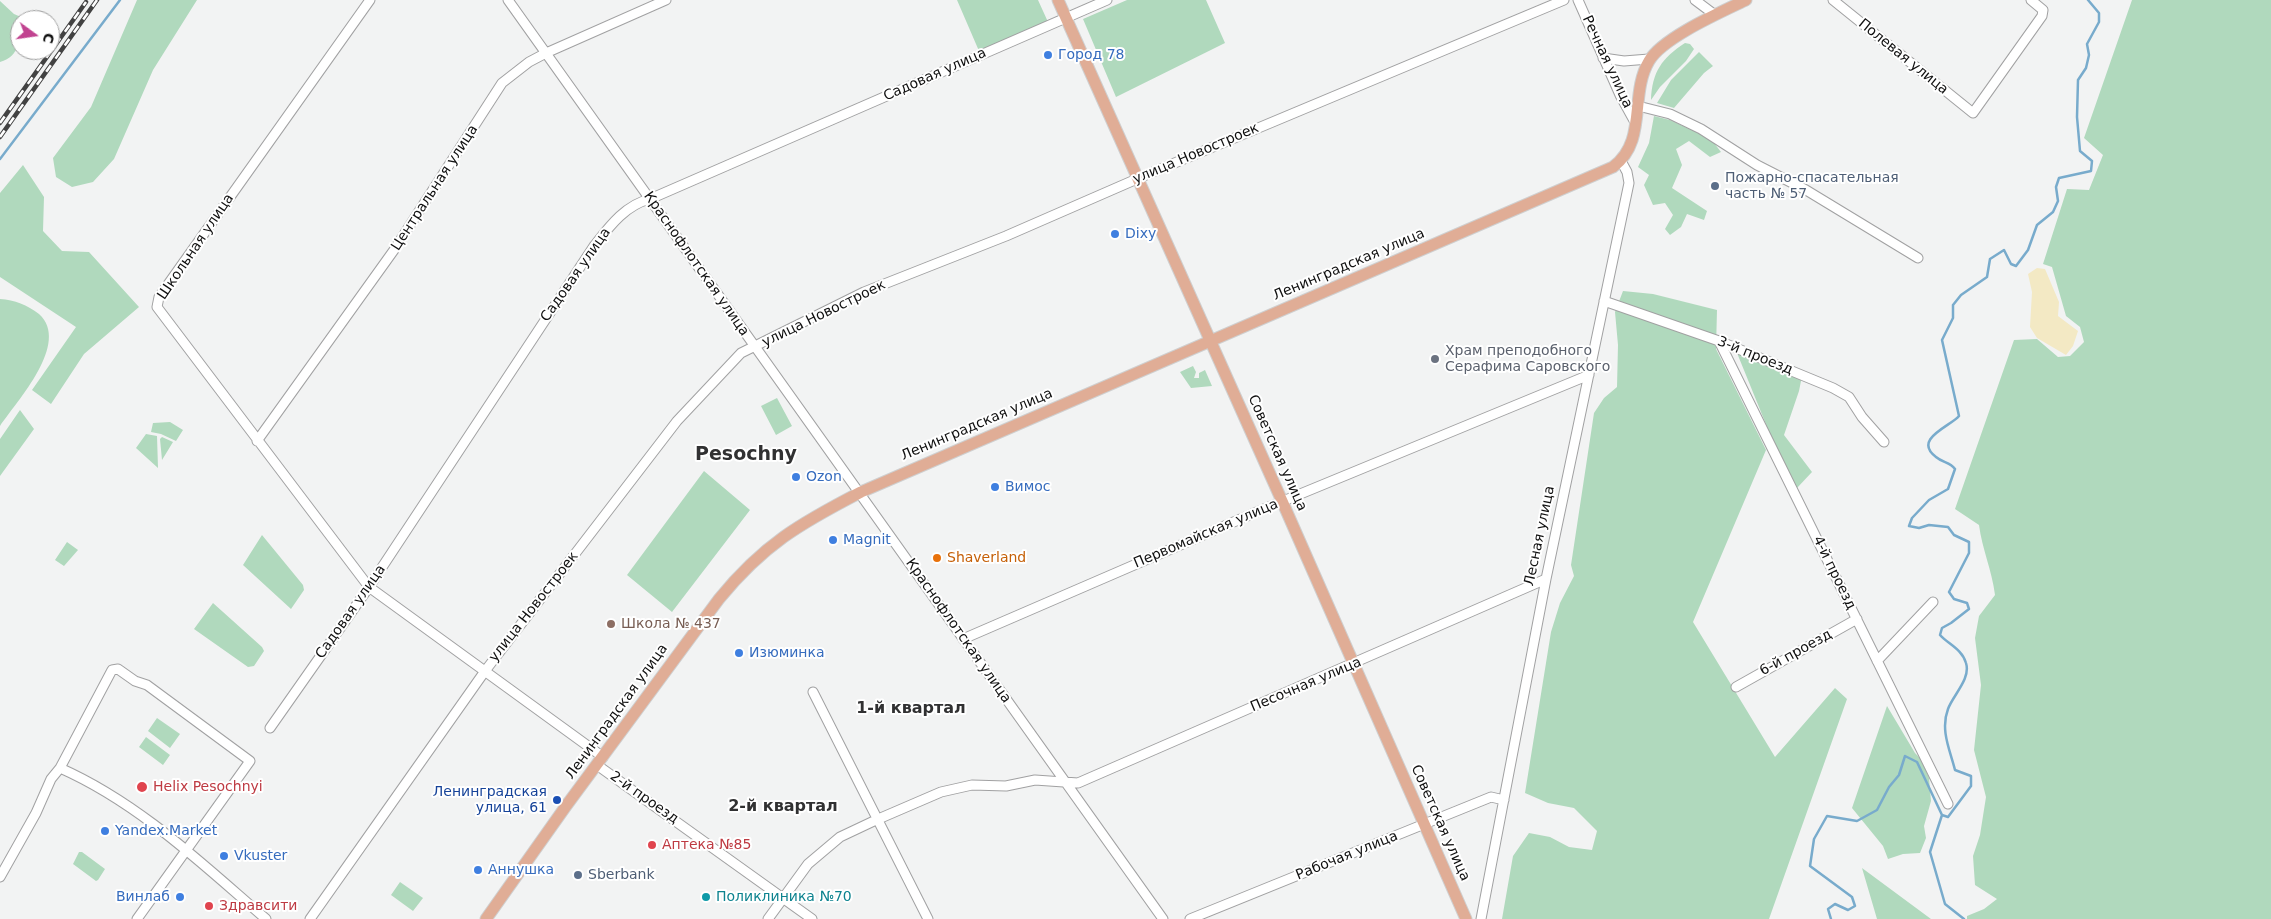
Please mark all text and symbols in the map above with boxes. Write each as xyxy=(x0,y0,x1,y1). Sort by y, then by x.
north arrow xyxy=(10,10,60,60)
street label: Речная улица xyxy=(1578,13,1636,111)
street label: Полевая улица xyxy=(1855,16,1951,98)
text: С xyxy=(40,31,58,45)
street label: Садовая улица xyxy=(881,45,989,105)
place label: Город 78 xyxy=(1058,47,1124,63)
marker: Город 78 xyxy=(1042,49,1054,61)
street label: улица Новостроек xyxy=(1131,120,1261,188)
street label: Центральная улица xyxy=(388,122,482,254)
place label: Пожарно-спасательная часть № 57 xyxy=(1725,170,1899,202)
marker: Пожарно-спасательная часть № 57 xyxy=(1709,180,1721,192)
street label: Краснофлотская улица xyxy=(640,189,752,339)
street label: Школьная улица xyxy=(154,191,238,303)
street label: Садовая улица xyxy=(537,225,615,325)
street label: Ленинградская улица xyxy=(1271,225,1427,305)
place label: Dixy xyxy=(1125,226,1156,242)
marker: Dixy xyxy=(1109,228,1121,240)
street label: улица Новостроек xyxy=(760,277,888,351)
street label: 3-й проезд xyxy=(1715,333,1795,379)
place label: Храм преподобного Серафима Саровского xyxy=(1445,343,1610,376)
marker: Храм преподобного Серафима Саровского xyxy=(1429,353,1441,365)
street label: Ленинградская улица xyxy=(899,385,1055,465)
street label: Советская улица xyxy=(1244,392,1310,514)
district label: Pesochny xyxy=(695,444,797,466)
place label: Ozon xyxy=(806,469,842,485)
marker: Ozon xyxy=(790,471,802,483)
place label: Вимос xyxy=(1005,479,1051,495)
marker: Вимос xyxy=(989,481,1001,493)
street label: Лесная улица xyxy=(1521,484,1559,588)
street label: Первомайская улица xyxy=(1131,496,1281,572)
place label: Magnit xyxy=(843,532,891,548)
street label: 4-й проезд xyxy=(1809,533,1859,613)
marker: Magnit xyxy=(827,534,839,546)
street label: улица Новостроек xyxy=(486,549,582,665)
place label: Shaverland xyxy=(947,550,1026,566)
marker: Shaverland xyxy=(931,552,943,564)
street label: Краснофлотская улица xyxy=(902,556,1014,706)
street label: Садовая улица xyxy=(312,562,390,662)
place label: Школа № 437 xyxy=(621,616,721,632)
marker: Школа № 437 xyxy=(605,618,617,630)
street label: 6-й проезд xyxy=(1757,626,1835,680)
street label: Ленинградская улица xyxy=(562,641,672,783)
place label: Изюминка xyxy=(749,645,825,661)
marker: Изюминка xyxy=(733,647,745,659)
street label: Песочная улица xyxy=(1248,654,1364,716)
district label: 1-й квартал xyxy=(856,699,966,719)
street label: Советская улица xyxy=(1407,762,1473,884)
street label: 2-й проезд xyxy=(606,768,682,828)
place label: Helix Pesochnyi xyxy=(153,779,263,795)
marker: Helix Pesochnyi xyxy=(135,780,149,794)
place label: Ленинградская улица, 61 xyxy=(433,784,547,816)
marker: Ленинградская улица, 61 xyxy=(551,794,563,806)
district label: 2-й квартал xyxy=(728,797,838,817)
place label: Yandex.Market xyxy=(115,823,217,839)
marker: Yandex.Market xyxy=(99,825,111,837)
street label: Рабочая улица xyxy=(1294,828,1400,884)
place label: Аптека №85 xyxy=(662,837,751,853)
marker: Аптека №85 xyxy=(646,839,658,851)
place label: Vkuster xyxy=(234,848,287,864)
marker: Vkuster xyxy=(218,850,230,862)
place label: Аннушка xyxy=(488,862,554,878)
marker: Аннушка xyxy=(472,864,484,876)
place label: Sberbank xyxy=(588,867,655,883)
marker: Sberbank xyxy=(572,869,584,881)
place label: Винлаб xyxy=(116,889,170,905)
place label: Поликлиника №70 xyxy=(716,889,852,905)
marker: Винлаб xyxy=(174,891,186,903)
marker: Поликлиника №70 xyxy=(700,891,712,903)
place label: Здравсити xyxy=(219,898,297,914)
marker: Здравсити xyxy=(203,900,215,912)

